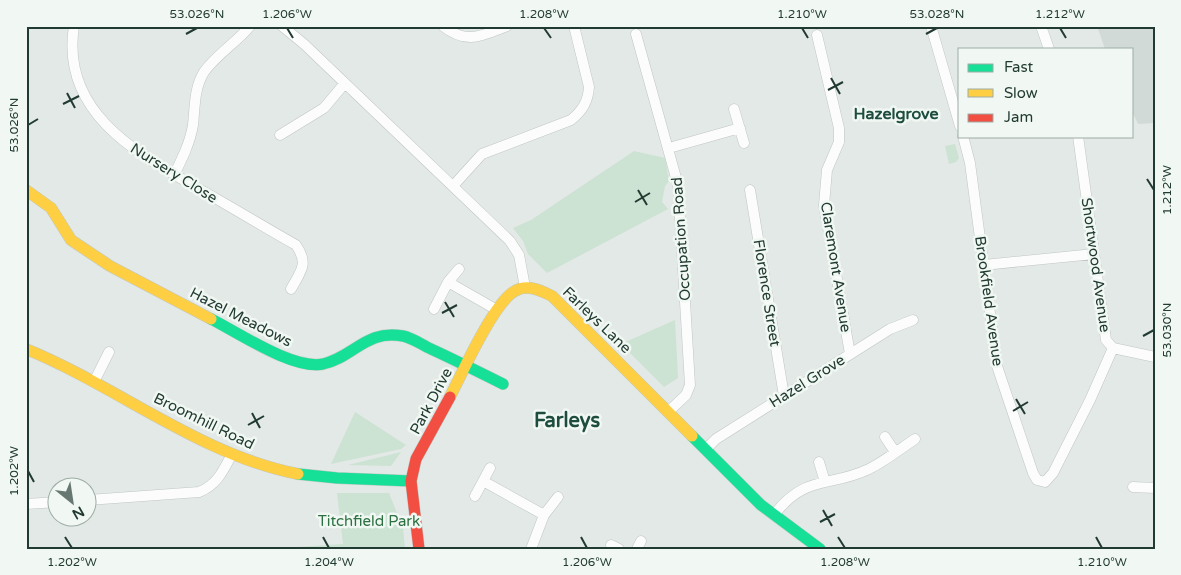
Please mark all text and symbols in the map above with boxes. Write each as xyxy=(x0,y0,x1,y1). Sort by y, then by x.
text: 53.026°N xyxy=(170,7,224,21)
text: 1.206°W xyxy=(262,7,312,21)
text: 1.208°W xyxy=(519,7,569,21)
text: 1.210°W xyxy=(777,7,827,21)
text: 53.028°N xyxy=(910,7,964,21)
text: 1.212°W xyxy=(1035,7,1085,21)
legend xyxy=(958,48,1134,138)
text: Fast xyxy=(1004,58,1034,76)
text: Slow xyxy=(1004,84,1038,102)
text: 53.026°N xyxy=(7,98,21,152)
district label: Hazelgrove xyxy=(853,104,939,124)
text: Jam xyxy=(1004,108,1033,126)
street label: Nursery Close xyxy=(127,139,221,207)
text: 1.212°W xyxy=(1160,165,1174,215)
street label: Occupation Road xyxy=(668,177,694,301)
street label: Shortwood Avenue xyxy=(1078,196,1114,334)
street label: Claremont Avenue xyxy=(817,201,855,333)
street label: Brookfield Avenue xyxy=(971,235,1007,367)
street label: Florence Street xyxy=(750,238,784,348)
street label: Farleys Lane xyxy=(559,283,635,357)
street label: Hazel Meadows xyxy=(187,284,295,350)
text: 53.030°N xyxy=(1160,303,1174,357)
street label: Hazel Grove xyxy=(766,351,848,411)
street label: Park Drive xyxy=(406,365,456,437)
street label: Broomhill Road xyxy=(151,389,257,453)
district label: Farleys xyxy=(534,409,600,433)
text: 1.202°W xyxy=(7,446,21,496)
north arrow xyxy=(48,478,98,528)
text: N xyxy=(69,503,87,523)
park label: Titchfield Park xyxy=(318,512,420,530)
text: 1.202°W xyxy=(47,555,97,569)
text: 1.204°W xyxy=(304,555,354,569)
text: 1.206°W xyxy=(562,555,612,569)
text: 1.208°W xyxy=(820,555,870,569)
text: 1.210°W xyxy=(1077,555,1127,569)

